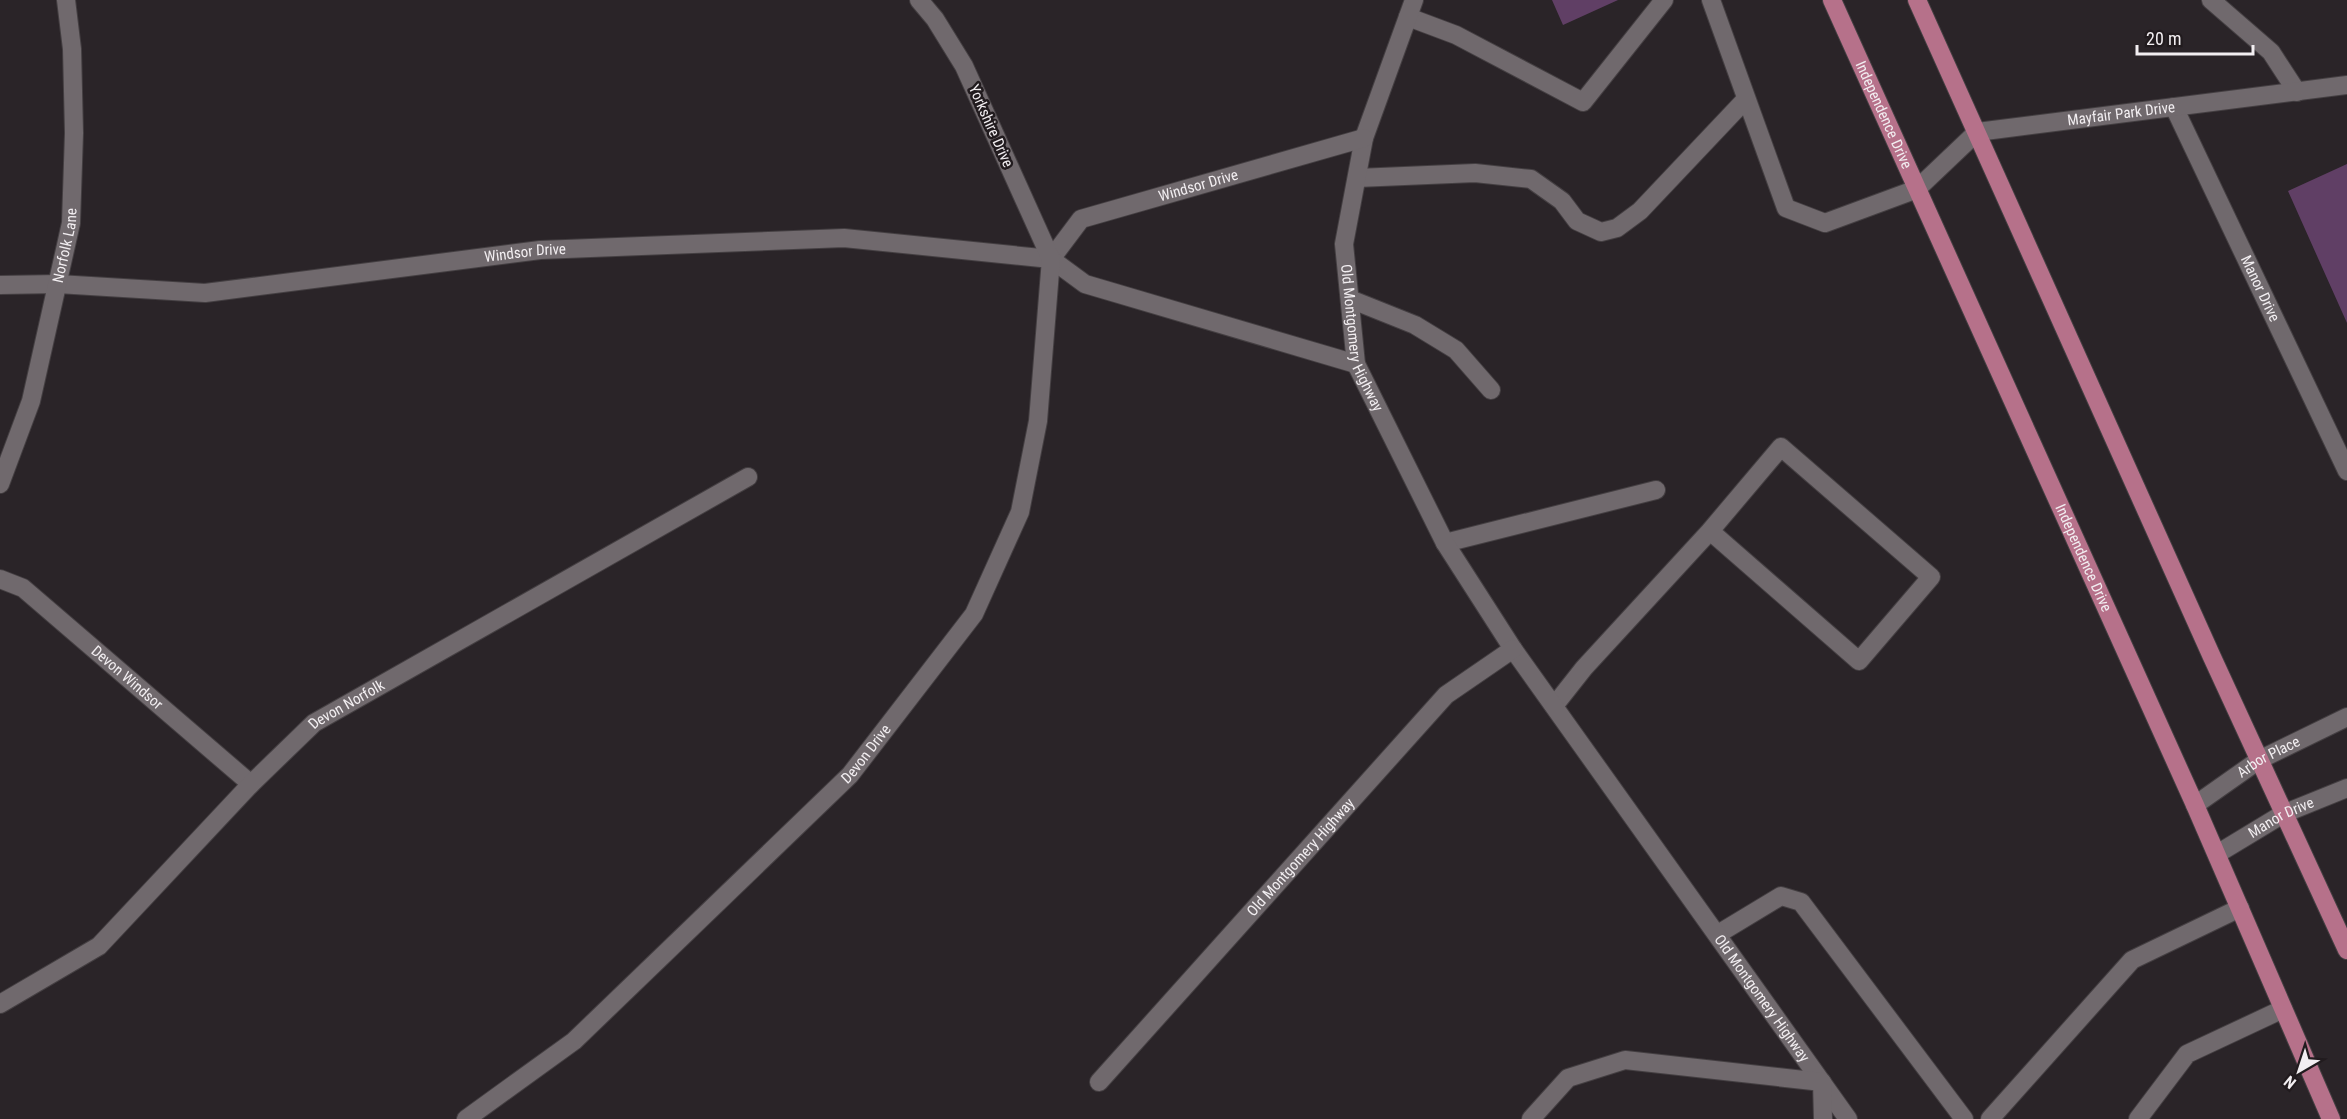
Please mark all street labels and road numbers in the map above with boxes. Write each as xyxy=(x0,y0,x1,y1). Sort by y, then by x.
street label: Independence Drive xyxy=(1852,58,1916,172)
street label: Yorkshire Drive xyxy=(965,82,1017,170)
street label: Mayfair Park Drive xyxy=(2066,98,2176,129)
street label: Windsor Drive xyxy=(1156,165,1240,205)
street label: Norfolk Lane xyxy=(49,208,80,285)
street label: Windsor Drive xyxy=(483,240,566,266)
street label: Manor Drive xyxy=(2237,252,2284,325)
street label: Old Montgomery Highway xyxy=(1337,263,1387,414)
street label: Independence Drive xyxy=(2051,501,2116,615)
street label: Devon Windsor xyxy=(88,642,167,713)
street label: Devon Norfolk xyxy=(304,676,388,733)
street label: Devon Drive xyxy=(838,721,895,787)
street label: Arbor Place xyxy=(2234,732,2303,782)
street label: Manor Drive xyxy=(2245,793,2316,842)
street label: Old Montgomery Highway xyxy=(1243,794,1358,920)
street label: Old Montgomery Highway xyxy=(1710,931,1813,1065)

